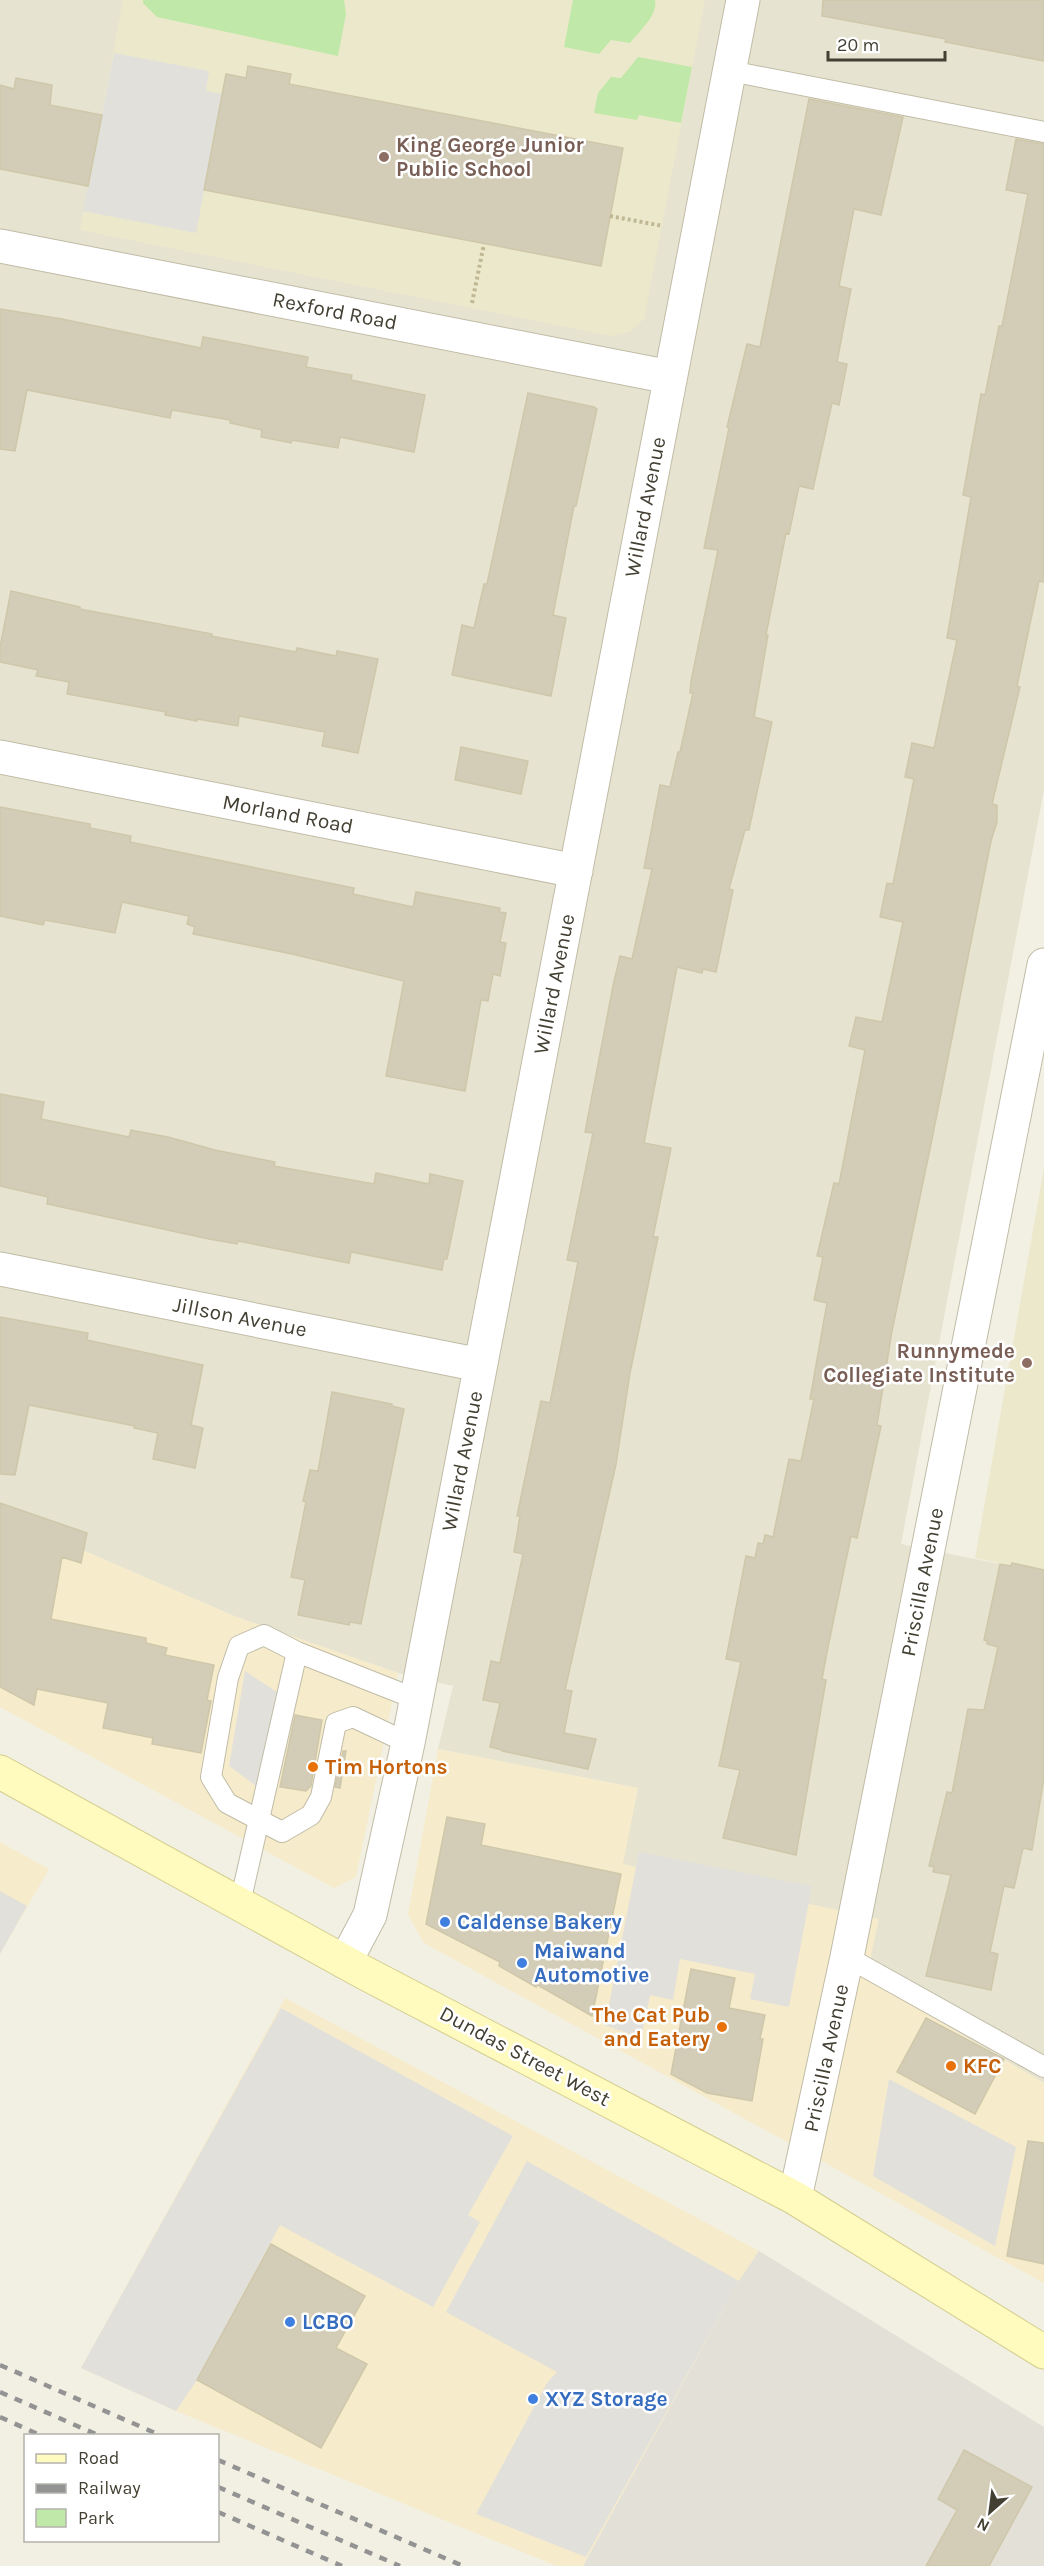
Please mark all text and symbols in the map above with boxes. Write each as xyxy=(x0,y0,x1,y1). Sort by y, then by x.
scale bar xyxy=(828,24,945,62)
text: 20 m xyxy=(837,34,879,56)
place label: King George Junior Public School xyxy=(396,133,585,181)
marker: King George Junior Public School xyxy=(377,150,391,164)
street label: Rexford Road xyxy=(271,287,399,335)
street label: Willard Avenue xyxy=(620,435,670,579)
street label: Morland Road xyxy=(221,790,355,838)
street label: Willard Avenue xyxy=(529,912,579,1056)
street label: Jillson Avenue xyxy=(171,1292,309,1342)
place label: Runnymede Collegiate Institute xyxy=(823,1339,1015,1387)
marker: Runnymede Collegiate Institute xyxy=(1020,1356,1034,1370)
street label: Willard Avenue xyxy=(437,1389,487,1533)
street label: Priscilla Avenue xyxy=(896,1506,948,1658)
place label: Tim Hortons xyxy=(325,1755,448,1779)
marker: Tim Hortons xyxy=(306,1760,320,1774)
place label: Caldense Bakery xyxy=(457,1910,622,1934)
marker: Caldense Bakery xyxy=(438,1915,452,1929)
place label: Maiwand Automotive xyxy=(534,1939,650,1987)
marker: Maiwand Automotive xyxy=(515,1956,529,1970)
street label: Priscilla Avenue xyxy=(799,1982,853,2134)
street label: Dundas Street West xyxy=(436,2001,614,2111)
place label: The Cat Pub and Eatery xyxy=(592,2003,710,2051)
marker: The Cat Pub and Eatery xyxy=(715,2020,729,2034)
place label: KFC xyxy=(963,2054,1002,2078)
marker: KFC xyxy=(944,2059,958,2073)
place label: LCBO xyxy=(302,2310,354,2334)
marker: LCBO xyxy=(283,2315,297,2329)
place label: XYZ Storage xyxy=(545,2387,668,2411)
marker: XYZ Storage xyxy=(526,2392,540,2406)
legend xyxy=(24,2434,219,2542)
text: Road xyxy=(78,2447,119,2469)
text: Railway xyxy=(78,2477,141,2499)
north arrow xyxy=(960,2482,1020,2542)
text: Park xyxy=(78,2507,115,2529)
text: N xyxy=(974,2514,993,2536)

